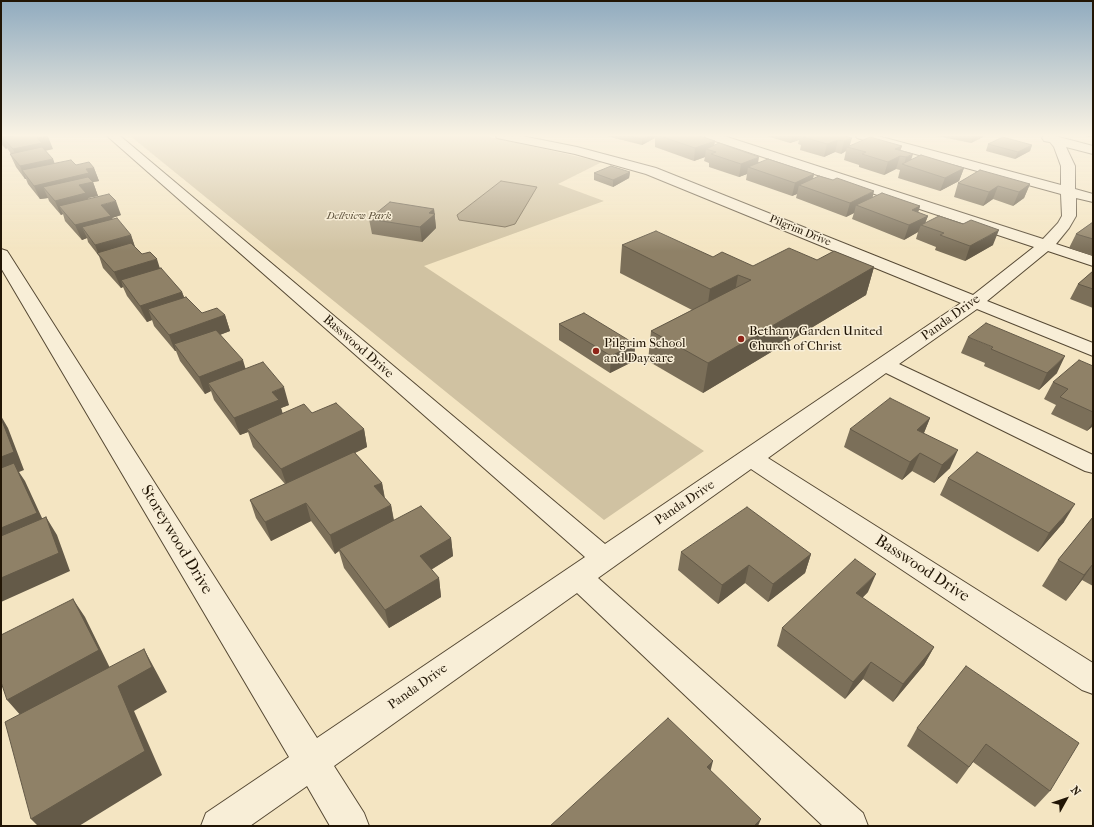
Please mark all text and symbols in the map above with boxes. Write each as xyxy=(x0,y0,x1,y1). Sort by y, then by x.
park label: Dellview Park xyxy=(326,209,392,223)
street label: Pilgrim Drive xyxy=(767,213,833,249)
street label: Panda Drive xyxy=(919,291,983,345)
street label: Basswood Drive xyxy=(320,312,396,382)
place label: Bethany Garden United Church of Christ xyxy=(749,324,883,355)
marker: Bethany Garden United Church of Christ xyxy=(736,334,746,344)
place label: Pilgrim School and Daycare xyxy=(604,336,686,367)
marker: Pilgrim School and Daycare xyxy=(591,346,601,356)
street label: Panda Drive xyxy=(652,477,718,529)
street label: Storeywood Drive xyxy=(136,482,216,598)
street label: Basswood Drive xyxy=(871,531,973,607)
street label: Panda Drive xyxy=(385,661,451,713)
north arrow xyxy=(1046,779,1086,819)
text: N xyxy=(1068,784,1083,798)

